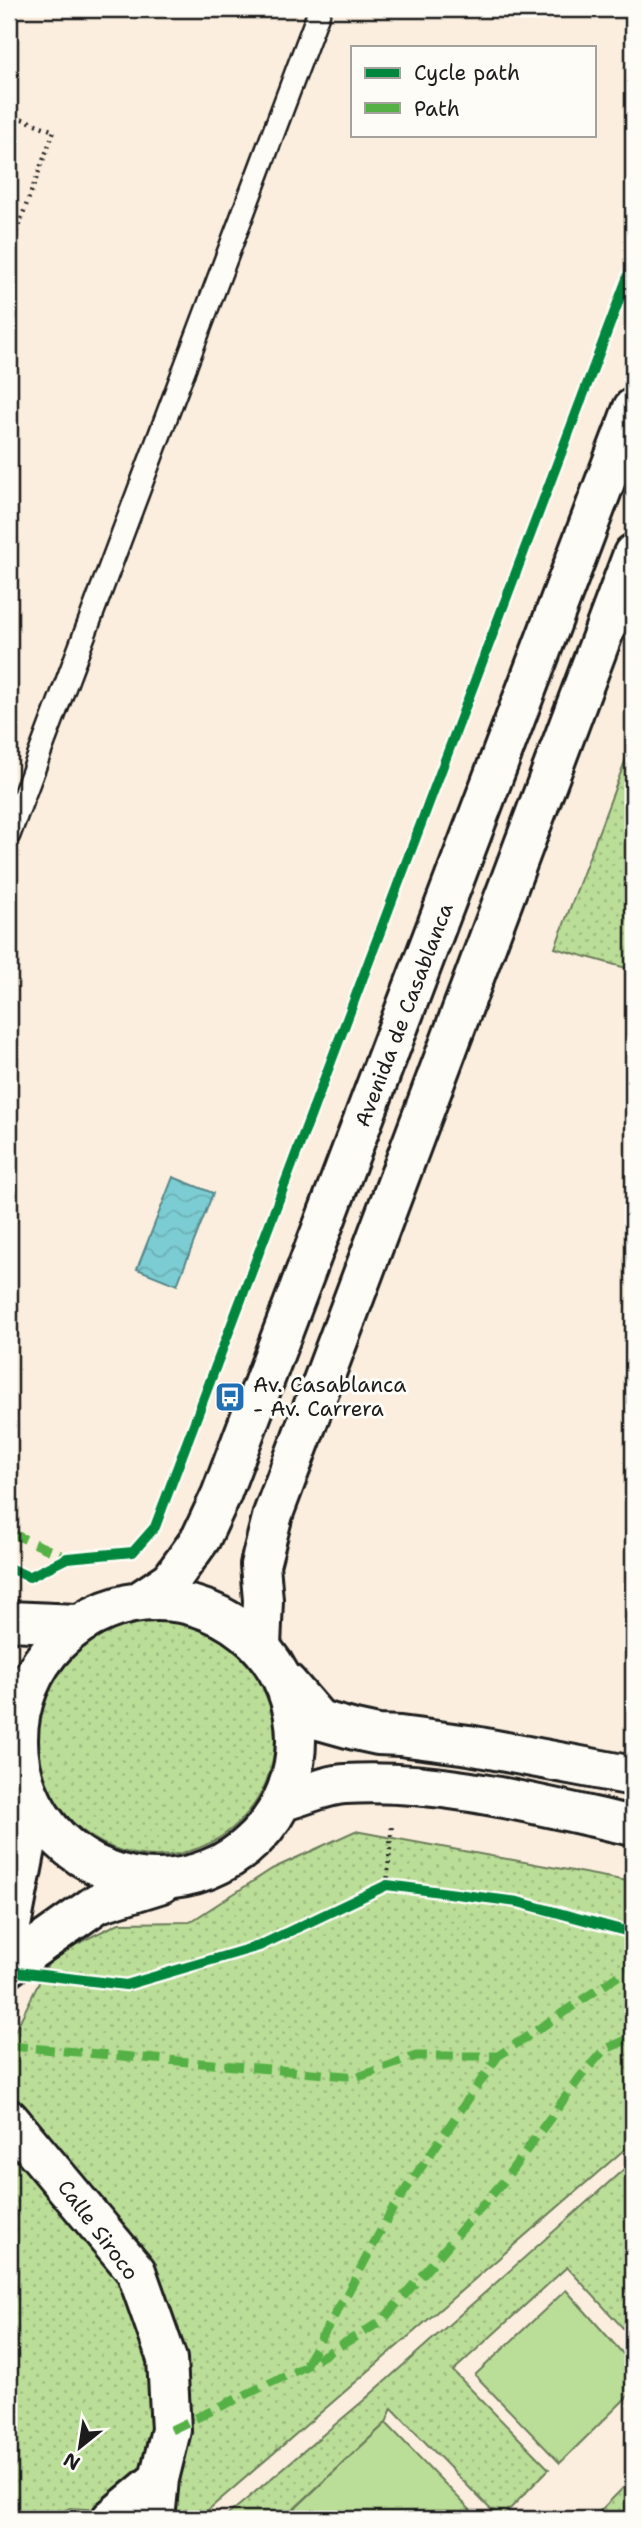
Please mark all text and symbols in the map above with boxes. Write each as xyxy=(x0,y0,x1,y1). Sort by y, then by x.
legend xyxy=(351,46,596,136)
text: Cycle path xyxy=(414,59,520,87)
text: Path xyxy=(414,95,460,123)
street label: Avenida de Casablanca xyxy=(348,899,460,1131)
place label: Av. Casablanca - Av. Carrera xyxy=(253,1371,406,1423)
bus stop icon: Av. Casablanca - Av. Carrera xyxy=(213,1380,247,1414)
street label: Calle Siroco xyxy=(51,2174,145,2286)
north arrow xyxy=(46,2412,116,2482)
text: N xyxy=(59,2447,85,2476)

